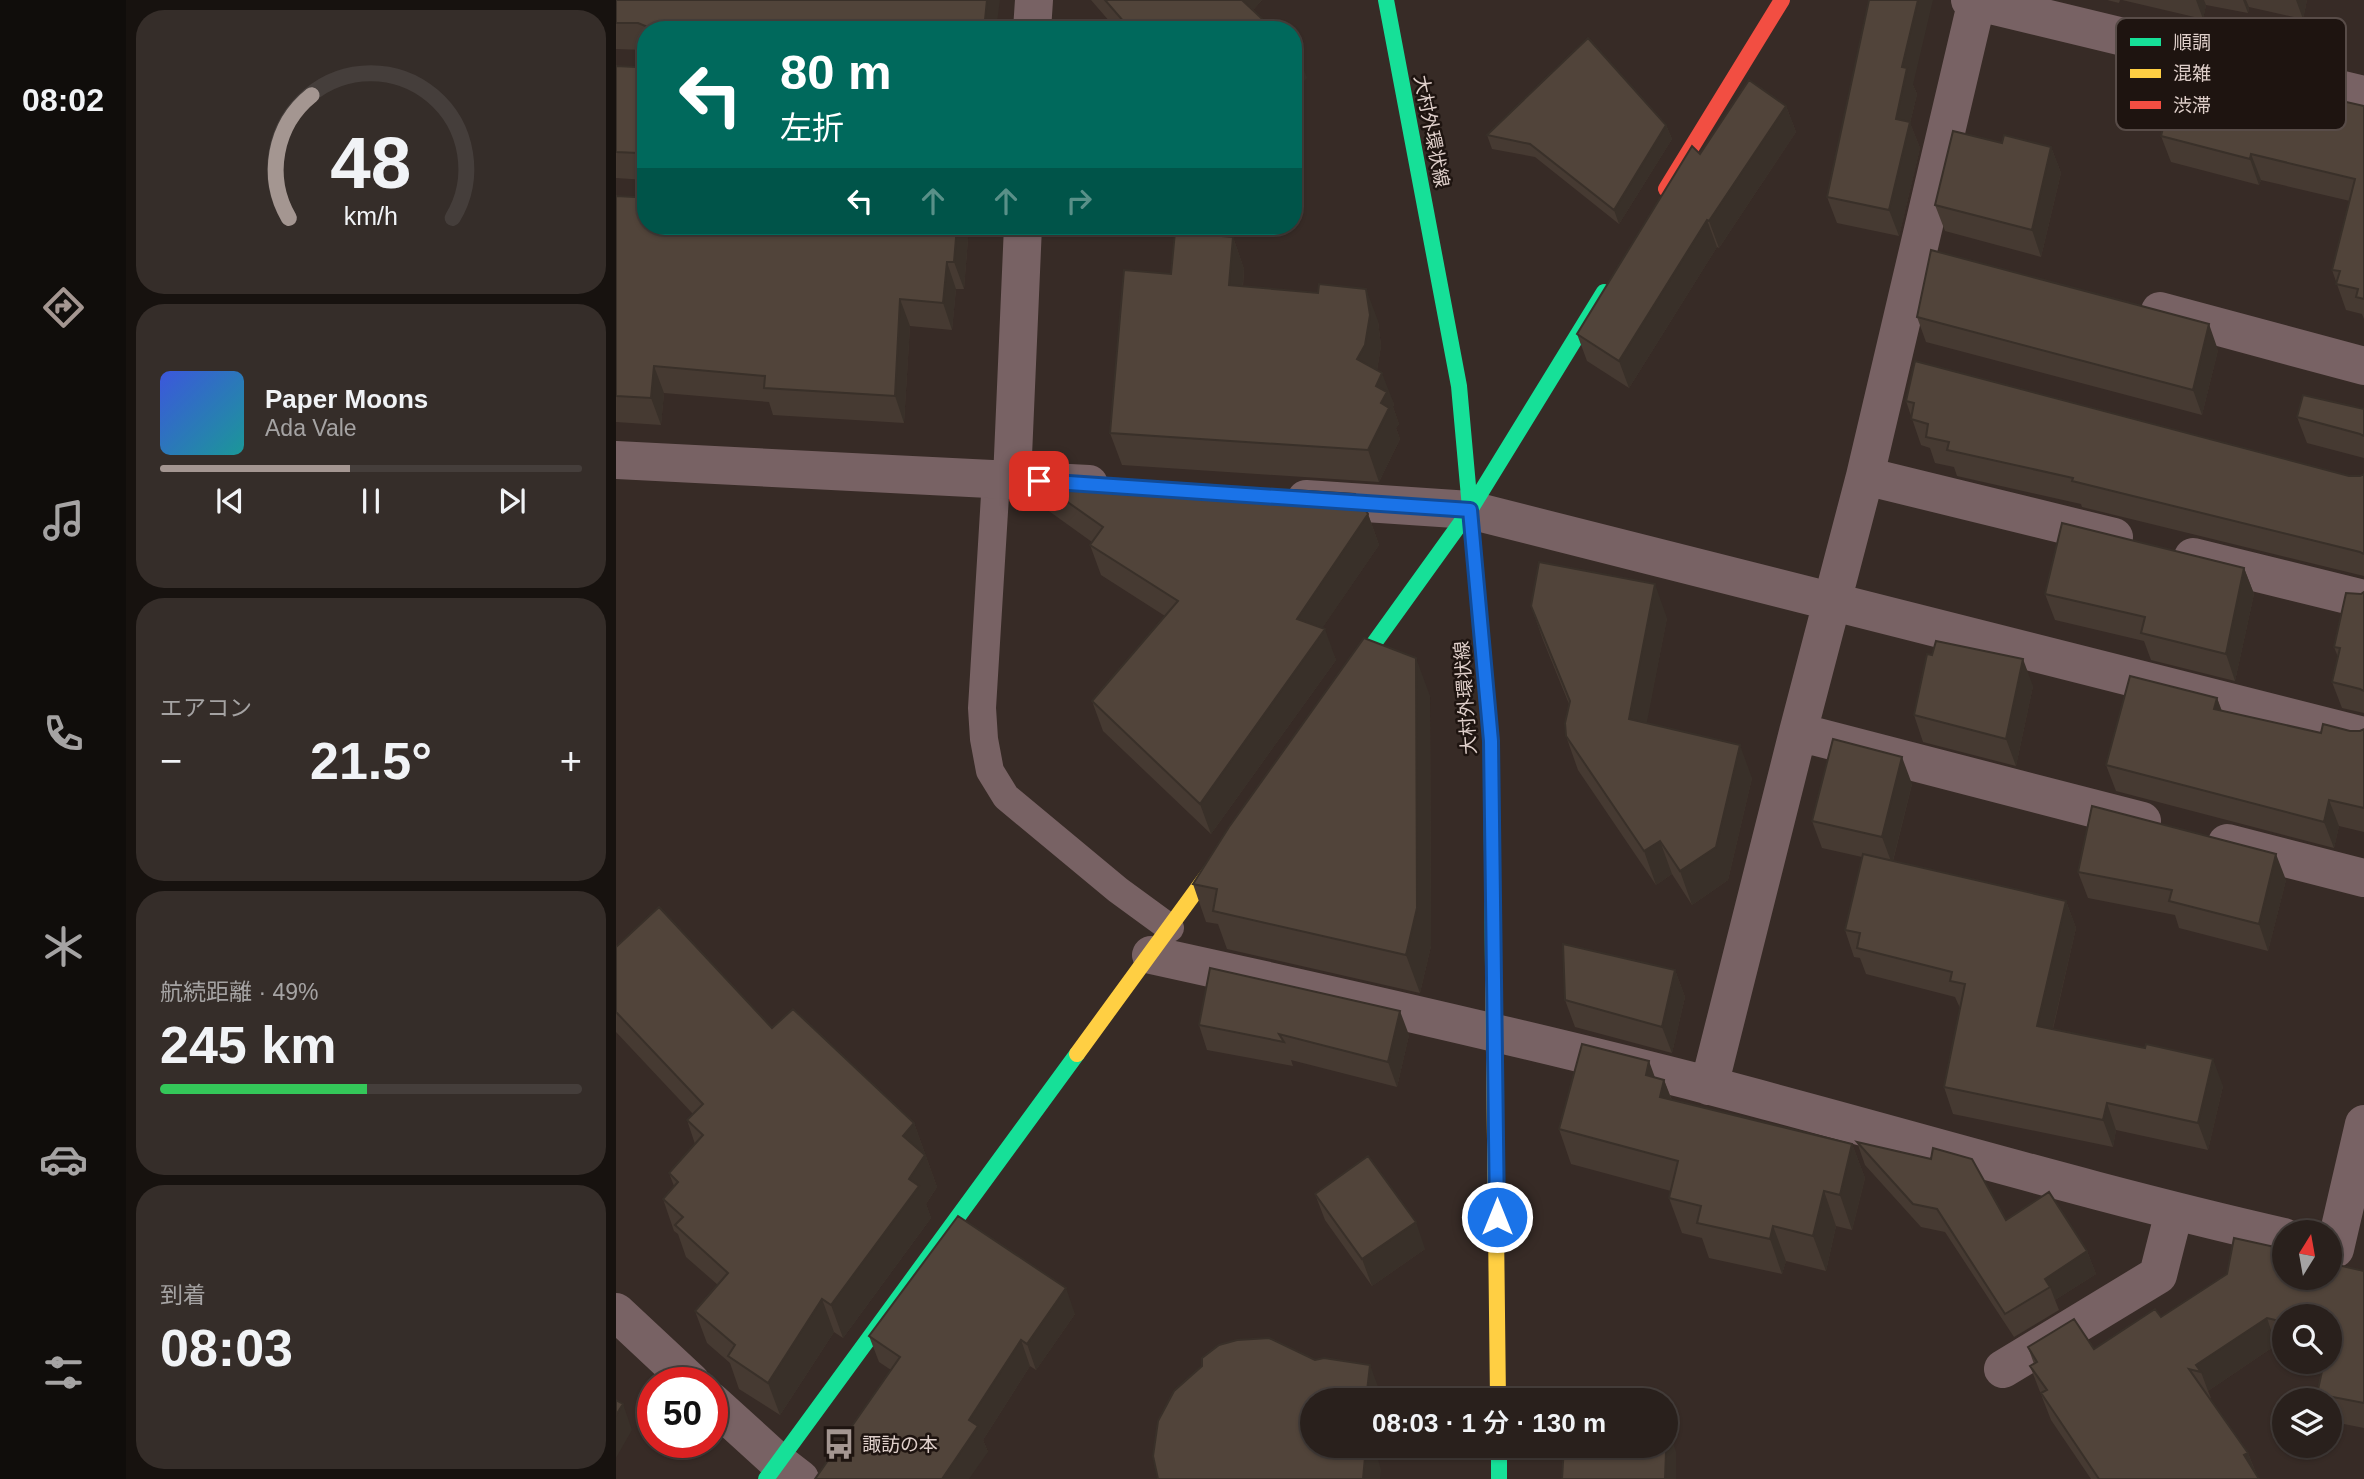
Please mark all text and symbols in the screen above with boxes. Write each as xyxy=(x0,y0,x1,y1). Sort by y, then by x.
legend xyxy=(2116,18,2346,130)
text: 順調 xyxy=(2173,32,2211,53)
text: 80 m xyxy=(780,45,892,99)
icon: left xyxy=(665,49,756,140)
text: 混雑 xyxy=(2173,63,2211,84)
street label: 大村外環状線 xyxy=(1410,73,1453,189)
text: 08:02 xyxy=(22,82,104,118)
text: 渋滞 xyxy=(2173,95,2211,116)
text: 左折 xyxy=(780,110,844,146)
text: 48 xyxy=(331,122,411,203)
icon: left xyxy=(841,182,879,220)
icon: ahead xyxy=(914,182,952,220)
icon: ahead xyxy=(987,182,1025,220)
icon: right xyxy=(1060,182,1098,220)
text: km/h xyxy=(344,202,398,230)
icon: directions xyxy=(39,283,88,332)
text: Paper Moons xyxy=(265,384,428,414)
text: Ada Vale xyxy=(265,415,357,441)
pin xyxy=(1009,451,1069,511)
icon: arrive xyxy=(1020,462,1058,500)
icon: previous xyxy=(211,482,249,520)
icon: pause xyxy=(352,482,390,520)
icon: next xyxy=(493,482,531,520)
icon: music xyxy=(39,496,88,545)
street label: 大村外環状線 xyxy=(1451,640,1480,756)
text: エアコン xyxy=(160,695,252,721)
icon: phone xyxy=(39,709,88,758)
text: 21.5° xyxy=(310,732,432,790)
text: − xyxy=(160,740,182,782)
text: + xyxy=(560,740,582,782)
icon: climate xyxy=(39,922,88,971)
text: 航続距離 · 49% xyxy=(160,979,318,1005)
text: 245 km xyxy=(160,1016,336,1074)
icon: car xyxy=(39,1135,88,1184)
position arrow xyxy=(1460,1180,1534,1254)
north arrow xyxy=(2272,1220,2342,1290)
map controls xyxy=(2272,1220,2342,1458)
text: 到着 xyxy=(160,1282,206,1308)
button: search xyxy=(2272,1304,2342,1374)
text: 08:03 xyxy=(160,1319,293,1377)
icon: filters xyxy=(39,1348,88,1397)
speed limit sign: 50 xyxy=(637,1367,728,1458)
button: layers xyxy=(2272,1388,2342,1458)
text: 08:03 · 1 分 · 130 m xyxy=(1372,1408,1606,1438)
bus stop icon: 諏訪の本 xyxy=(822,1427,856,1461)
place label: 諏訪の本 xyxy=(862,1434,938,1455)

